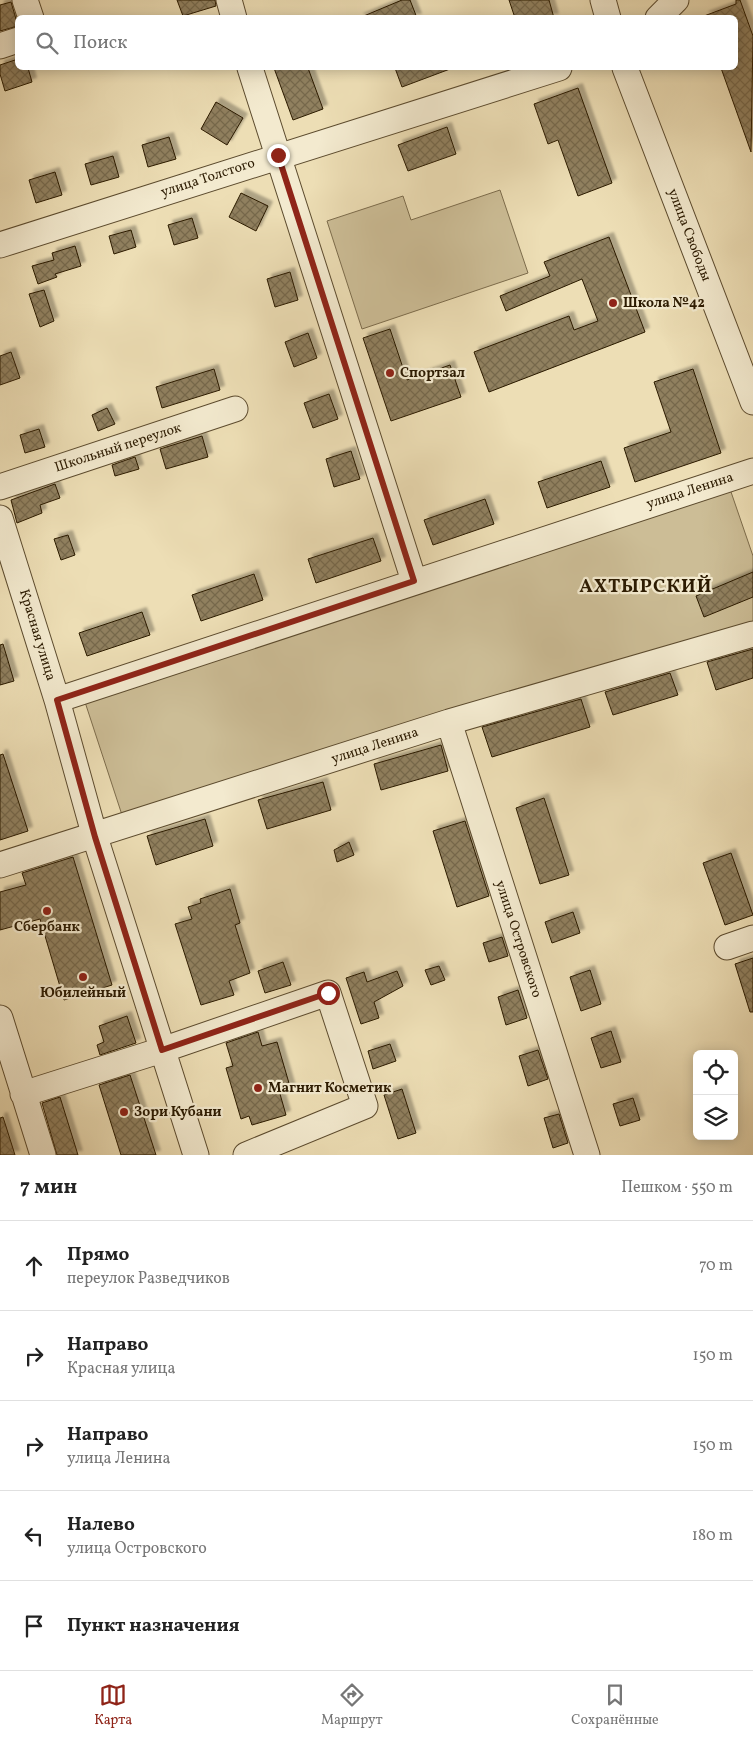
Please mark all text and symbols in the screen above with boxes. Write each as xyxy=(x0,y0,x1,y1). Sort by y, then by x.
search box xyxy=(15,15,738,70)
icon: search xyxy=(33,29,61,57)
text: Поиск xyxy=(73,30,127,56)
route end xyxy=(267,144,290,167)
street label: улица Толстого xyxy=(159,154,257,202)
street label: улица Свободы xyxy=(663,186,715,284)
place label: Школа №42 xyxy=(623,294,705,313)
marker: Школа №42 xyxy=(607,297,619,309)
place label: Спортзал xyxy=(400,364,465,383)
marker: Спортзал xyxy=(384,367,396,379)
street label: Школьный переулок xyxy=(52,418,184,477)
street label: улица Ленина xyxy=(644,468,736,514)
district label: АХТЫРСКИЙ xyxy=(579,574,713,600)
street label: Красная улица xyxy=(14,587,60,683)
street label: улица Ленина xyxy=(329,723,421,769)
street label: улица Островского xyxy=(490,878,546,1000)
marker: Сбербанк xyxy=(41,905,53,917)
place label: Сбербанк xyxy=(14,918,81,937)
marker: Юбилейный xyxy=(77,971,89,983)
route start xyxy=(317,982,340,1005)
place label: Юбилейный xyxy=(40,984,126,1003)
map controls xyxy=(693,1050,738,1140)
button: locate xyxy=(693,1050,738,1095)
place label: Магнит Косметик xyxy=(268,1079,392,1098)
marker: Магнит Косметик xyxy=(252,1082,264,1094)
button: layers xyxy=(693,1095,738,1140)
place label: Зори Кубани xyxy=(134,1103,222,1122)
marker: Зори Кубани xyxy=(118,1106,130,1118)
text: 7 мин xyxy=(20,1173,77,1202)
text: Пешком · 550 m xyxy=(621,1177,733,1199)
text: Прямо xyxy=(67,1242,129,1268)
icon: ahead xyxy=(20,1252,48,1280)
text: 70 m xyxy=(699,1255,733,1277)
text: переулок Разведчиков xyxy=(67,1268,230,1290)
text: Направо xyxy=(67,1332,149,1358)
icon: right xyxy=(20,1342,48,1370)
text: 150 m xyxy=(692,1345,733,1367)
text: Красная улица xyxy=(67,1358,175,1380)
text: Направо xyxy=(67,1422,149,1448)
icon: right xyxy=(20,1432,48,1460)
text: 150 m xyxy=(692,1435,733,1457)
text: улица Ленина xyxy=(67,1448,170,1470)
text: Налево xyxy=(67,1512,135,1538)
icon: left xyxy=(20,1522,48,1550)
text: 180 m xyxy=(692,1525,733,1547)
text: улица Островского xyxy=(67,1538,207,1560)
icon: arrive xyxy=(20,1612,48,1640)
text: Пункт назначения xyxy=(67,1613,240,1639)
tab: Карта xyxy=(94,1681,132,1730)
tab: Маршрут xyxy=(321,1681,383,1730)
tab: Сохранённые xyxy=(571,1681,659,1730)

